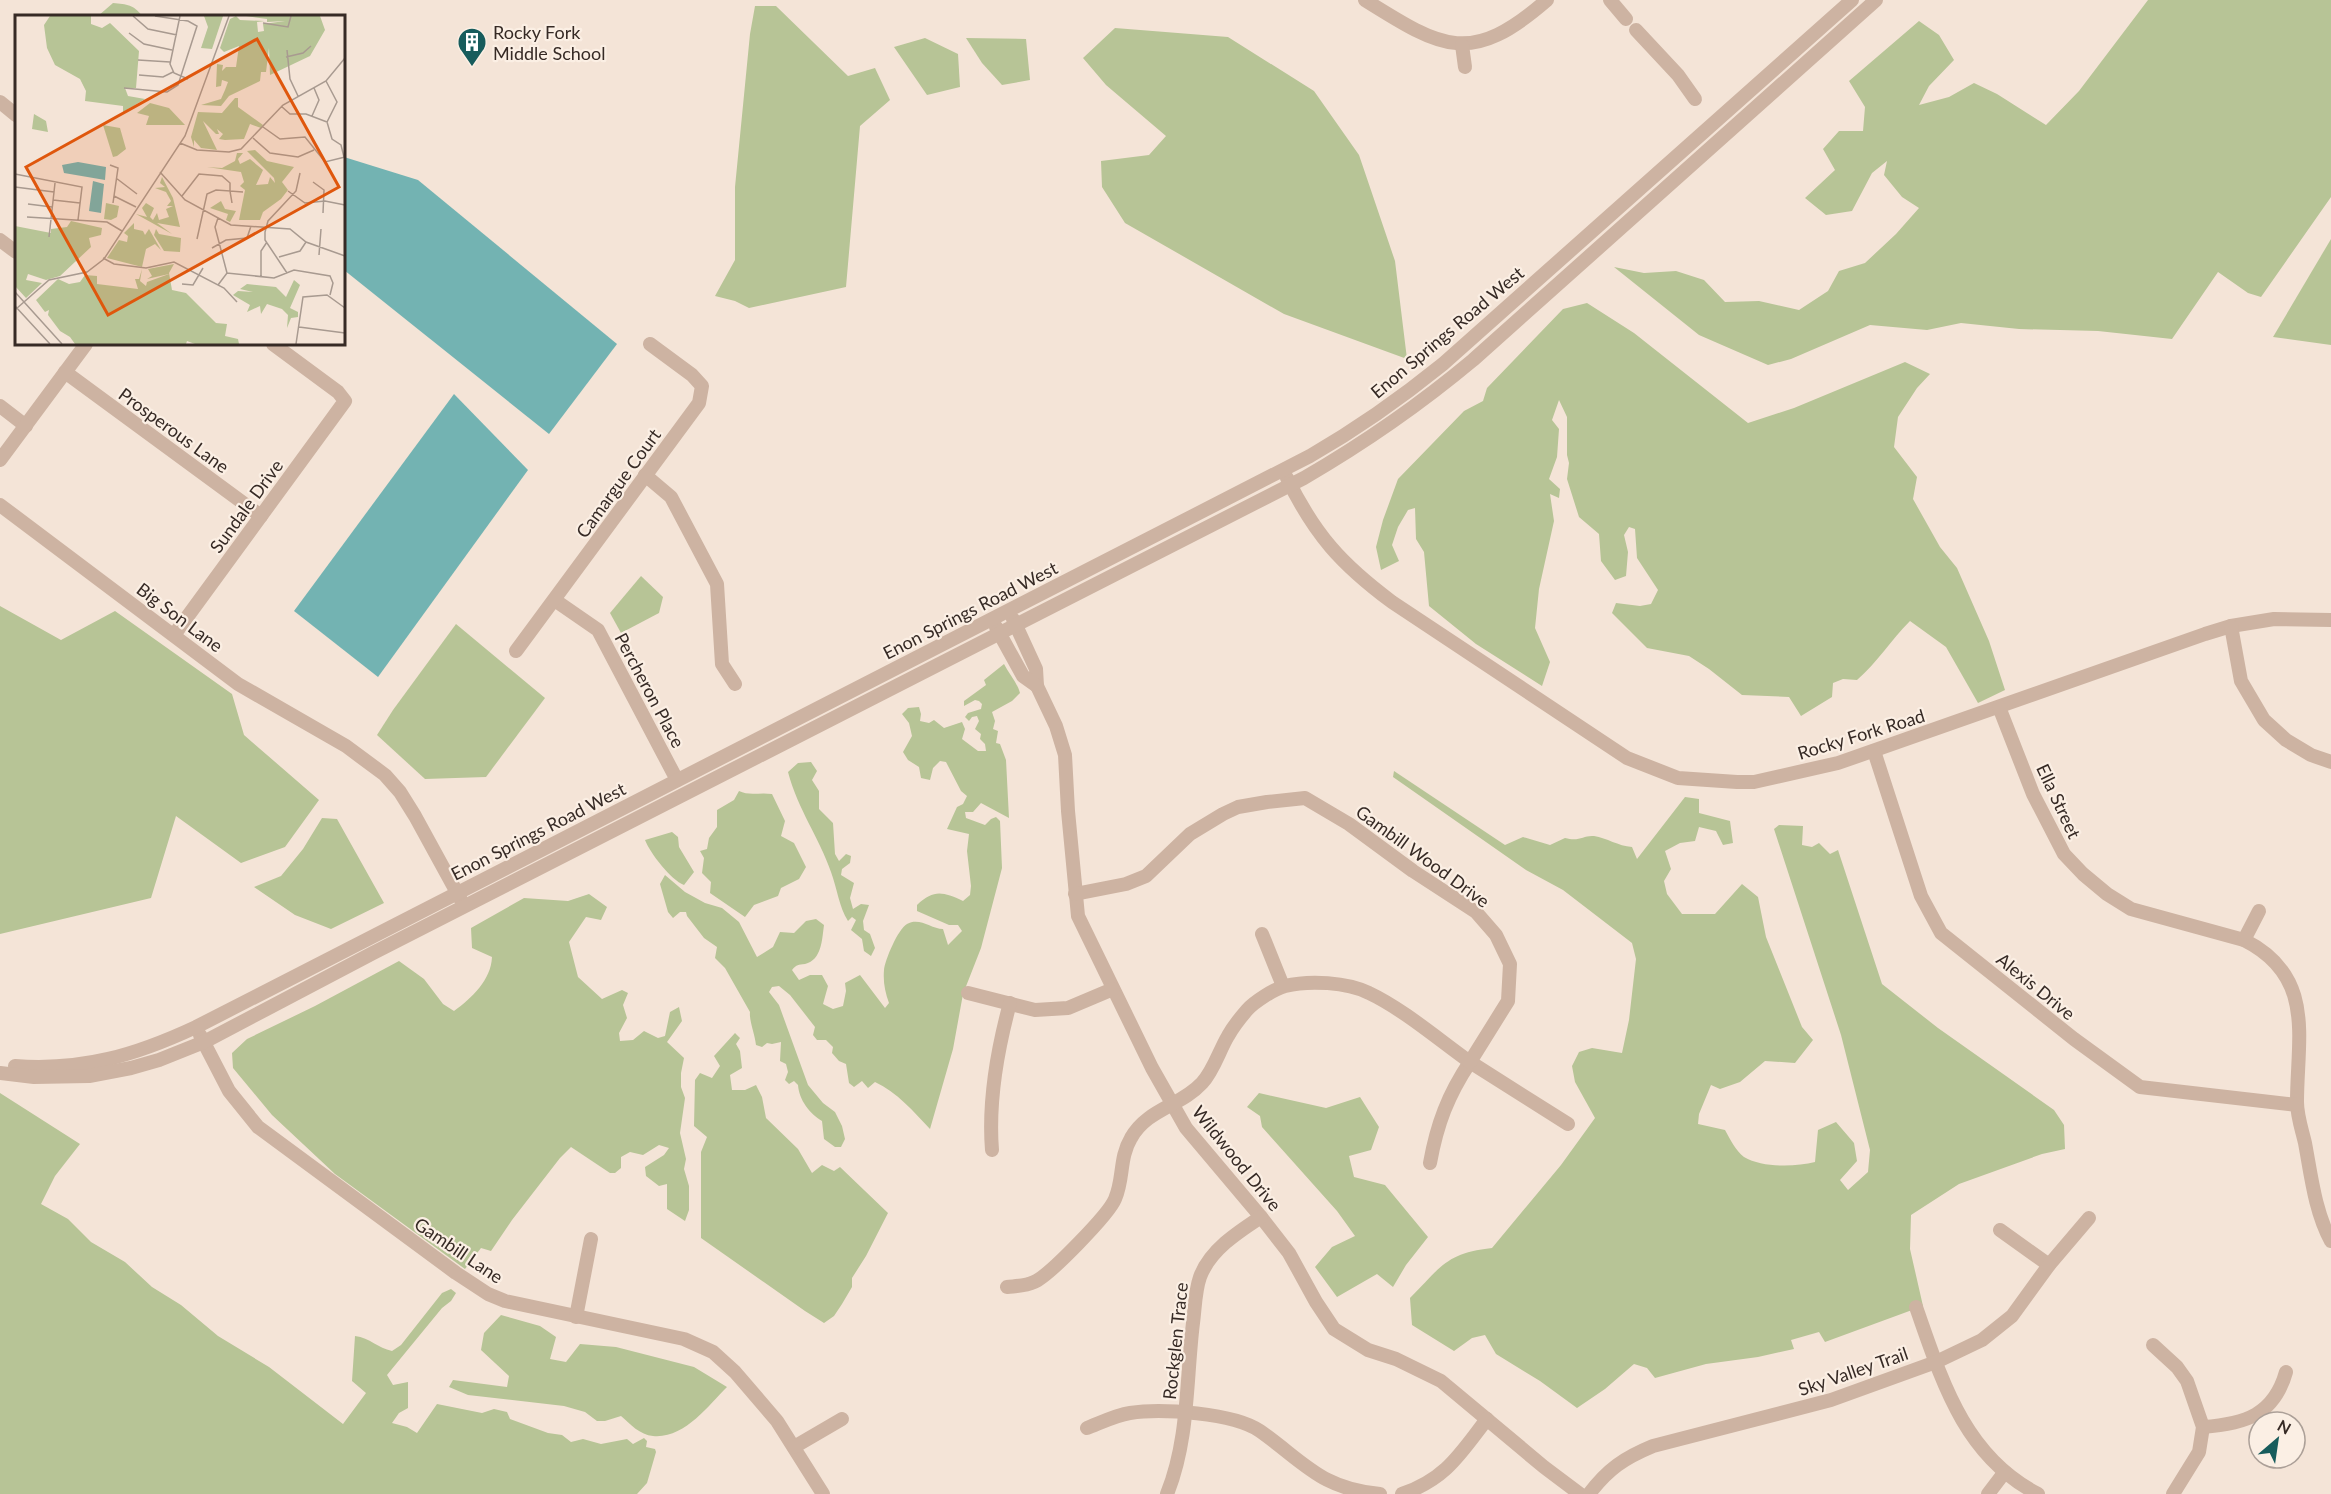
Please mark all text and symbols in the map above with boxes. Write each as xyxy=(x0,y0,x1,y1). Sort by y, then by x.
inset map xyxy=(15,15,345,345)
place label: Rocky Fork Middle School xyxy=(493,21,605,64)
building icon: Rocky Fork Middle School xyxy=(456,26,488,68)
street label: Enon Springs Road West xyxy=(1366,261,1528,402)
street label: Prosperous Lane xyxy=(115,383,233,477)
street label: Camargue Court xyxy=(571,424,665,542)
street label: Sundale Drive xyxy=(205,455,287,557)
street label: Enon Springs Road West xyxy=(879,556,1061,664)
street label: Big Son Lane xyxy=(133,578,227,656)
street label: Percheron Place xyxy=(610,629,690,751)
street label: Rocky Fork Road xyxy=(1795,704,1927,764)
street label: Ella Street xyxy=(2032,760,2086,842)
street label: Enon Springs Road West xyxy=(447,777,629,885)
street label: Gambill Wood Drive xyxy=(1352,800,1494,912)
street label: Alexis Drive xyxy=(1992,948,2080,1024)
street label: Wildwood Drive xyxy=(1188,1101,1286,1215)
street label: Gambill Lane xyxy=(411,1212,507,1288)
street label: Rockglen Trace xyxy=(1158,1281,1192,1401)
street label: Sky Valley Trail xyxy=(1795,1342,1911,1400)
north arrow xyxy=(2247,1410,2307,1470)
text: N xyxy=(2275,1415,2295,1438)

